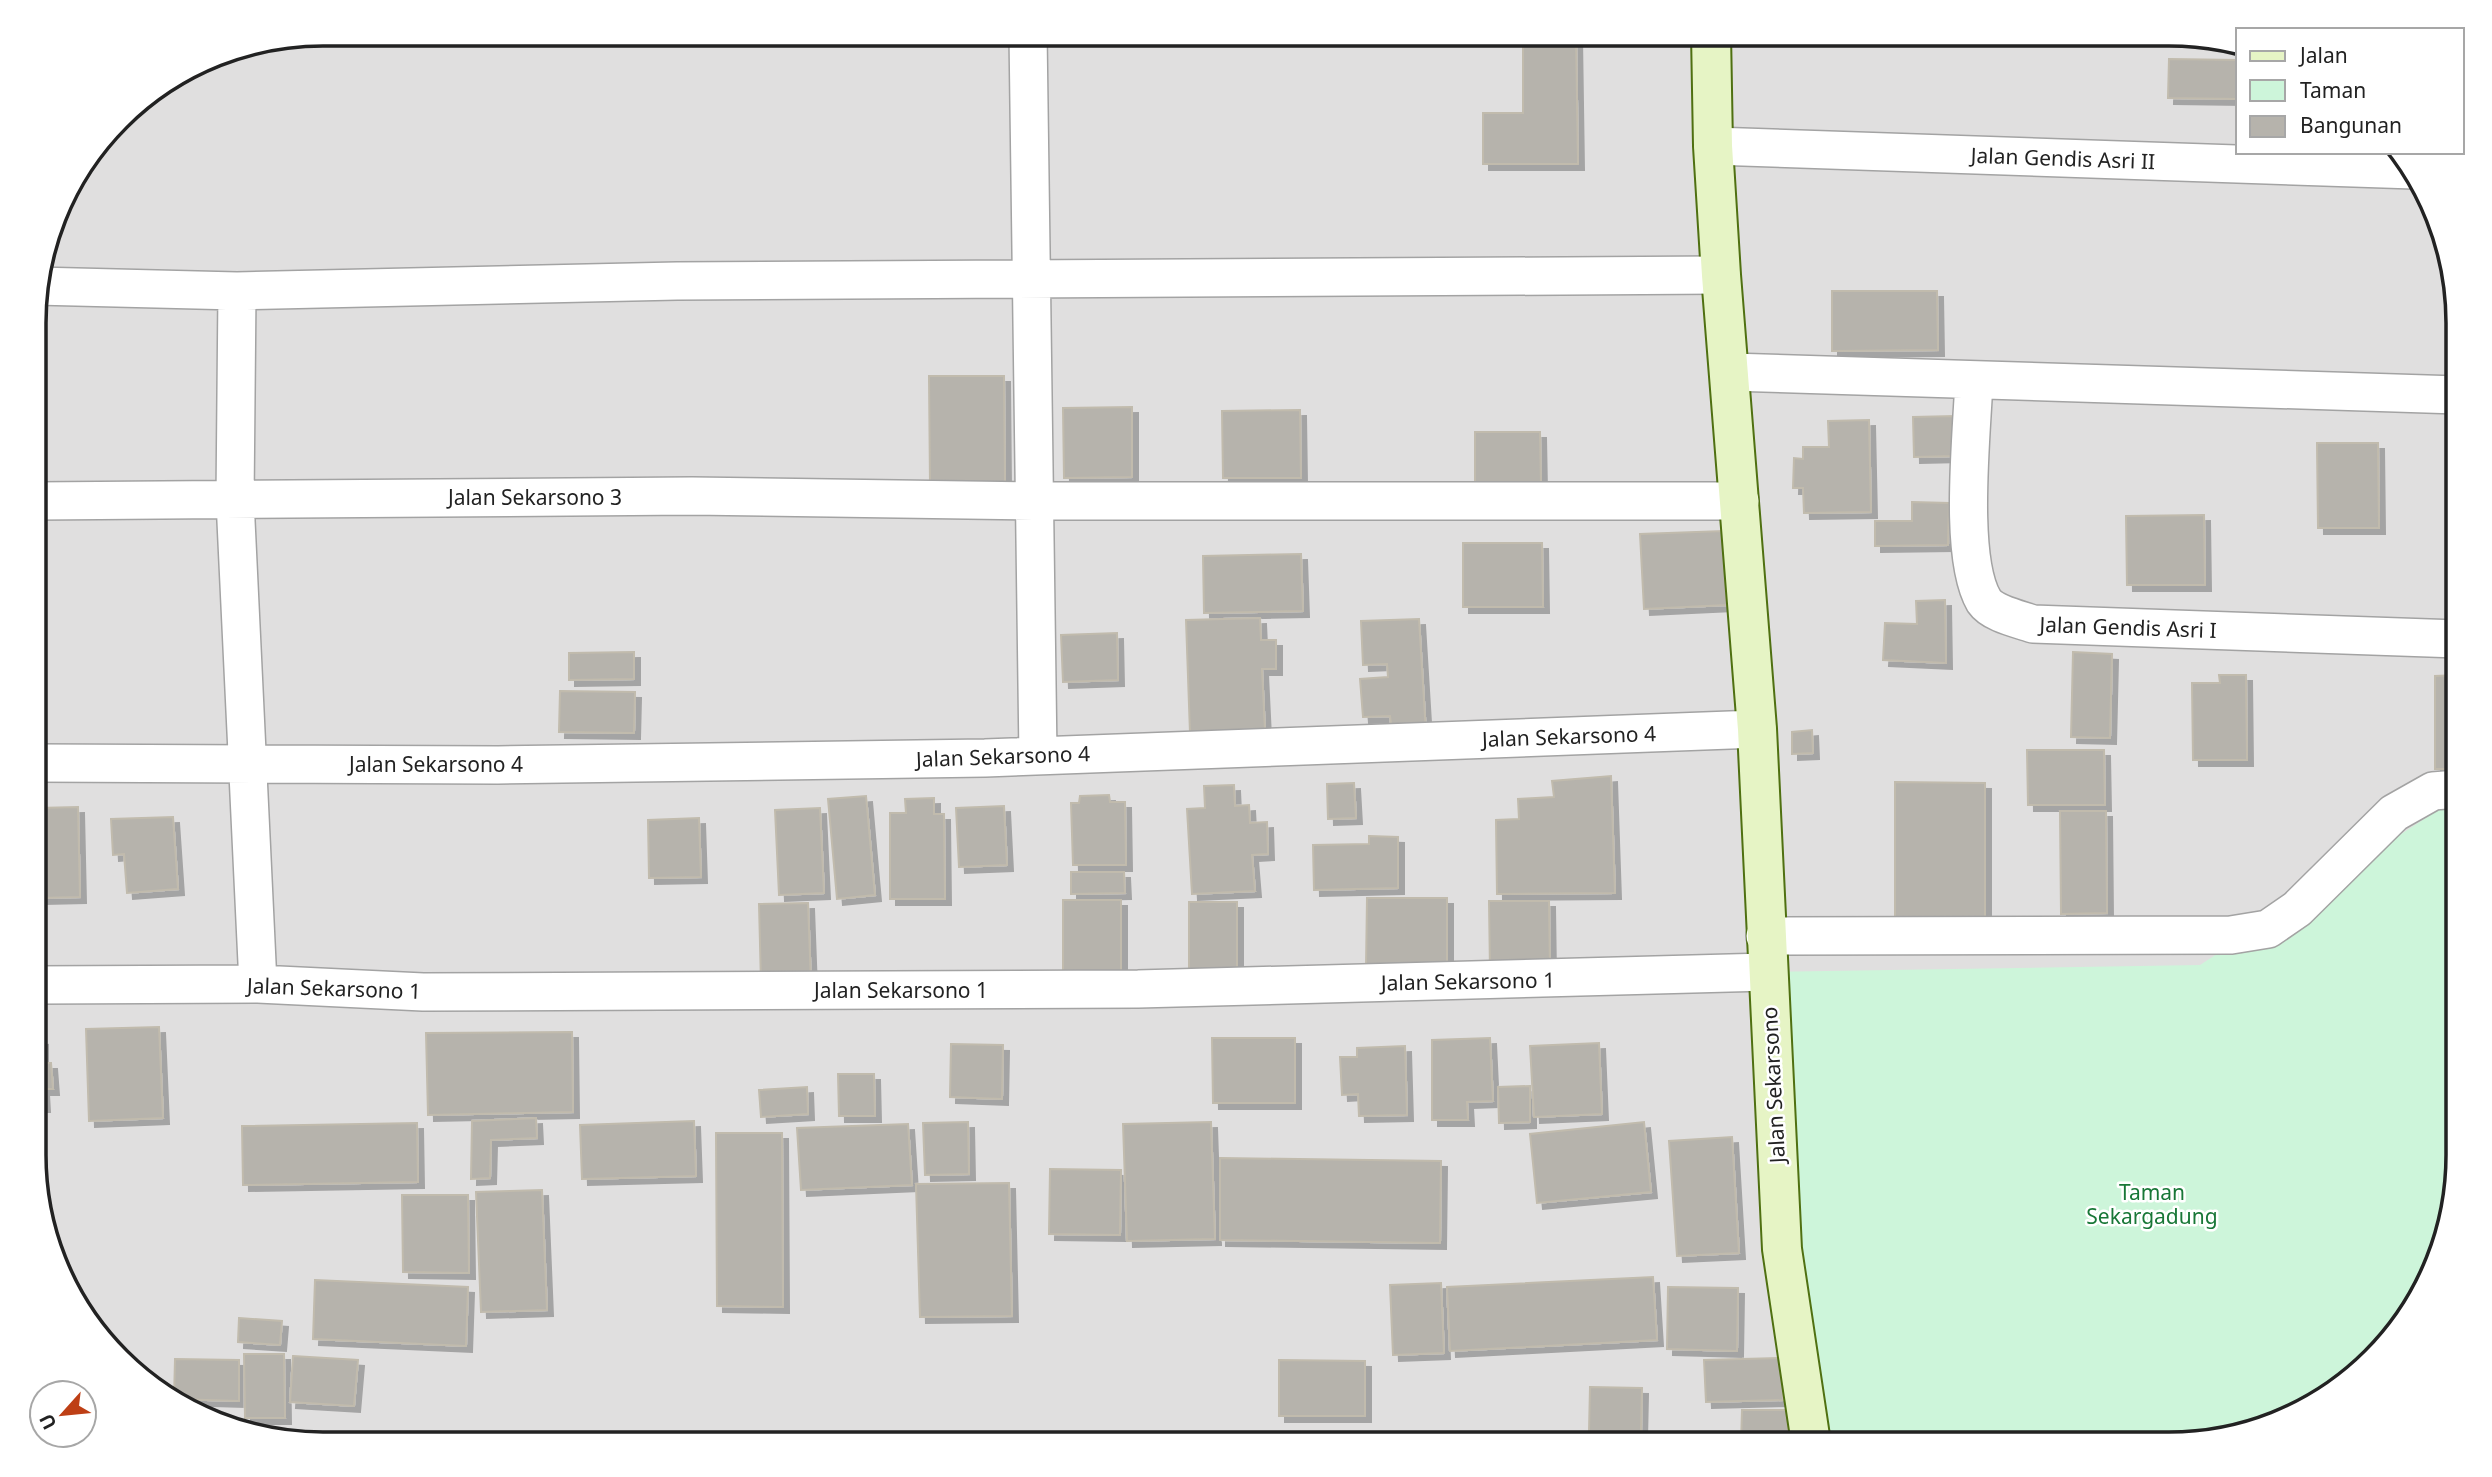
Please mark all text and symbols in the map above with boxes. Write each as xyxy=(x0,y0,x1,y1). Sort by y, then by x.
legend xyxy=(2236,28,2464,154)
text: Jalan xyxy=(2298,41,2348,69)
text: Taman xyxy=(2300,76,2366,104)
text: Bangunan xyxy=(2300,111,2402,139)
street label: Jalan Gendis Asri II xyxy=(1968,141,2156,175)
street label: Jalan Sekarsono 3 xyxy=(446,483,622,511)
street label: Jalan Gendis Asri I xyxy=(2037,610,2217,644)
street label: Jalan Sekarsono 4 xyxy=(1480,719,1656,753)
street label: Jalan Sekarsono 4 xyxy=(914,739,1090,773)
street label: Jalan Sekarsono 4 xyxy=(347,750,523,778)
street label: Jalan Sekarsono 1 xyxy=(1379,965,1555,997)
street label: Jalan Sekarsono 1 xyxy=(245,971,421,1005)
street label: Jalan Sekarsono 1 xyxy=(812,976,988,1004)
street label: Jalan Sekarsono xyxy=(1755,1006,1791,1166)
park label: Taman Sekargadung xyxy=(2086,1178,2218,1230)
north arrow xyxy=(28,1379,98,1449)
text: U xyxy=(33,1409,63,1434)

